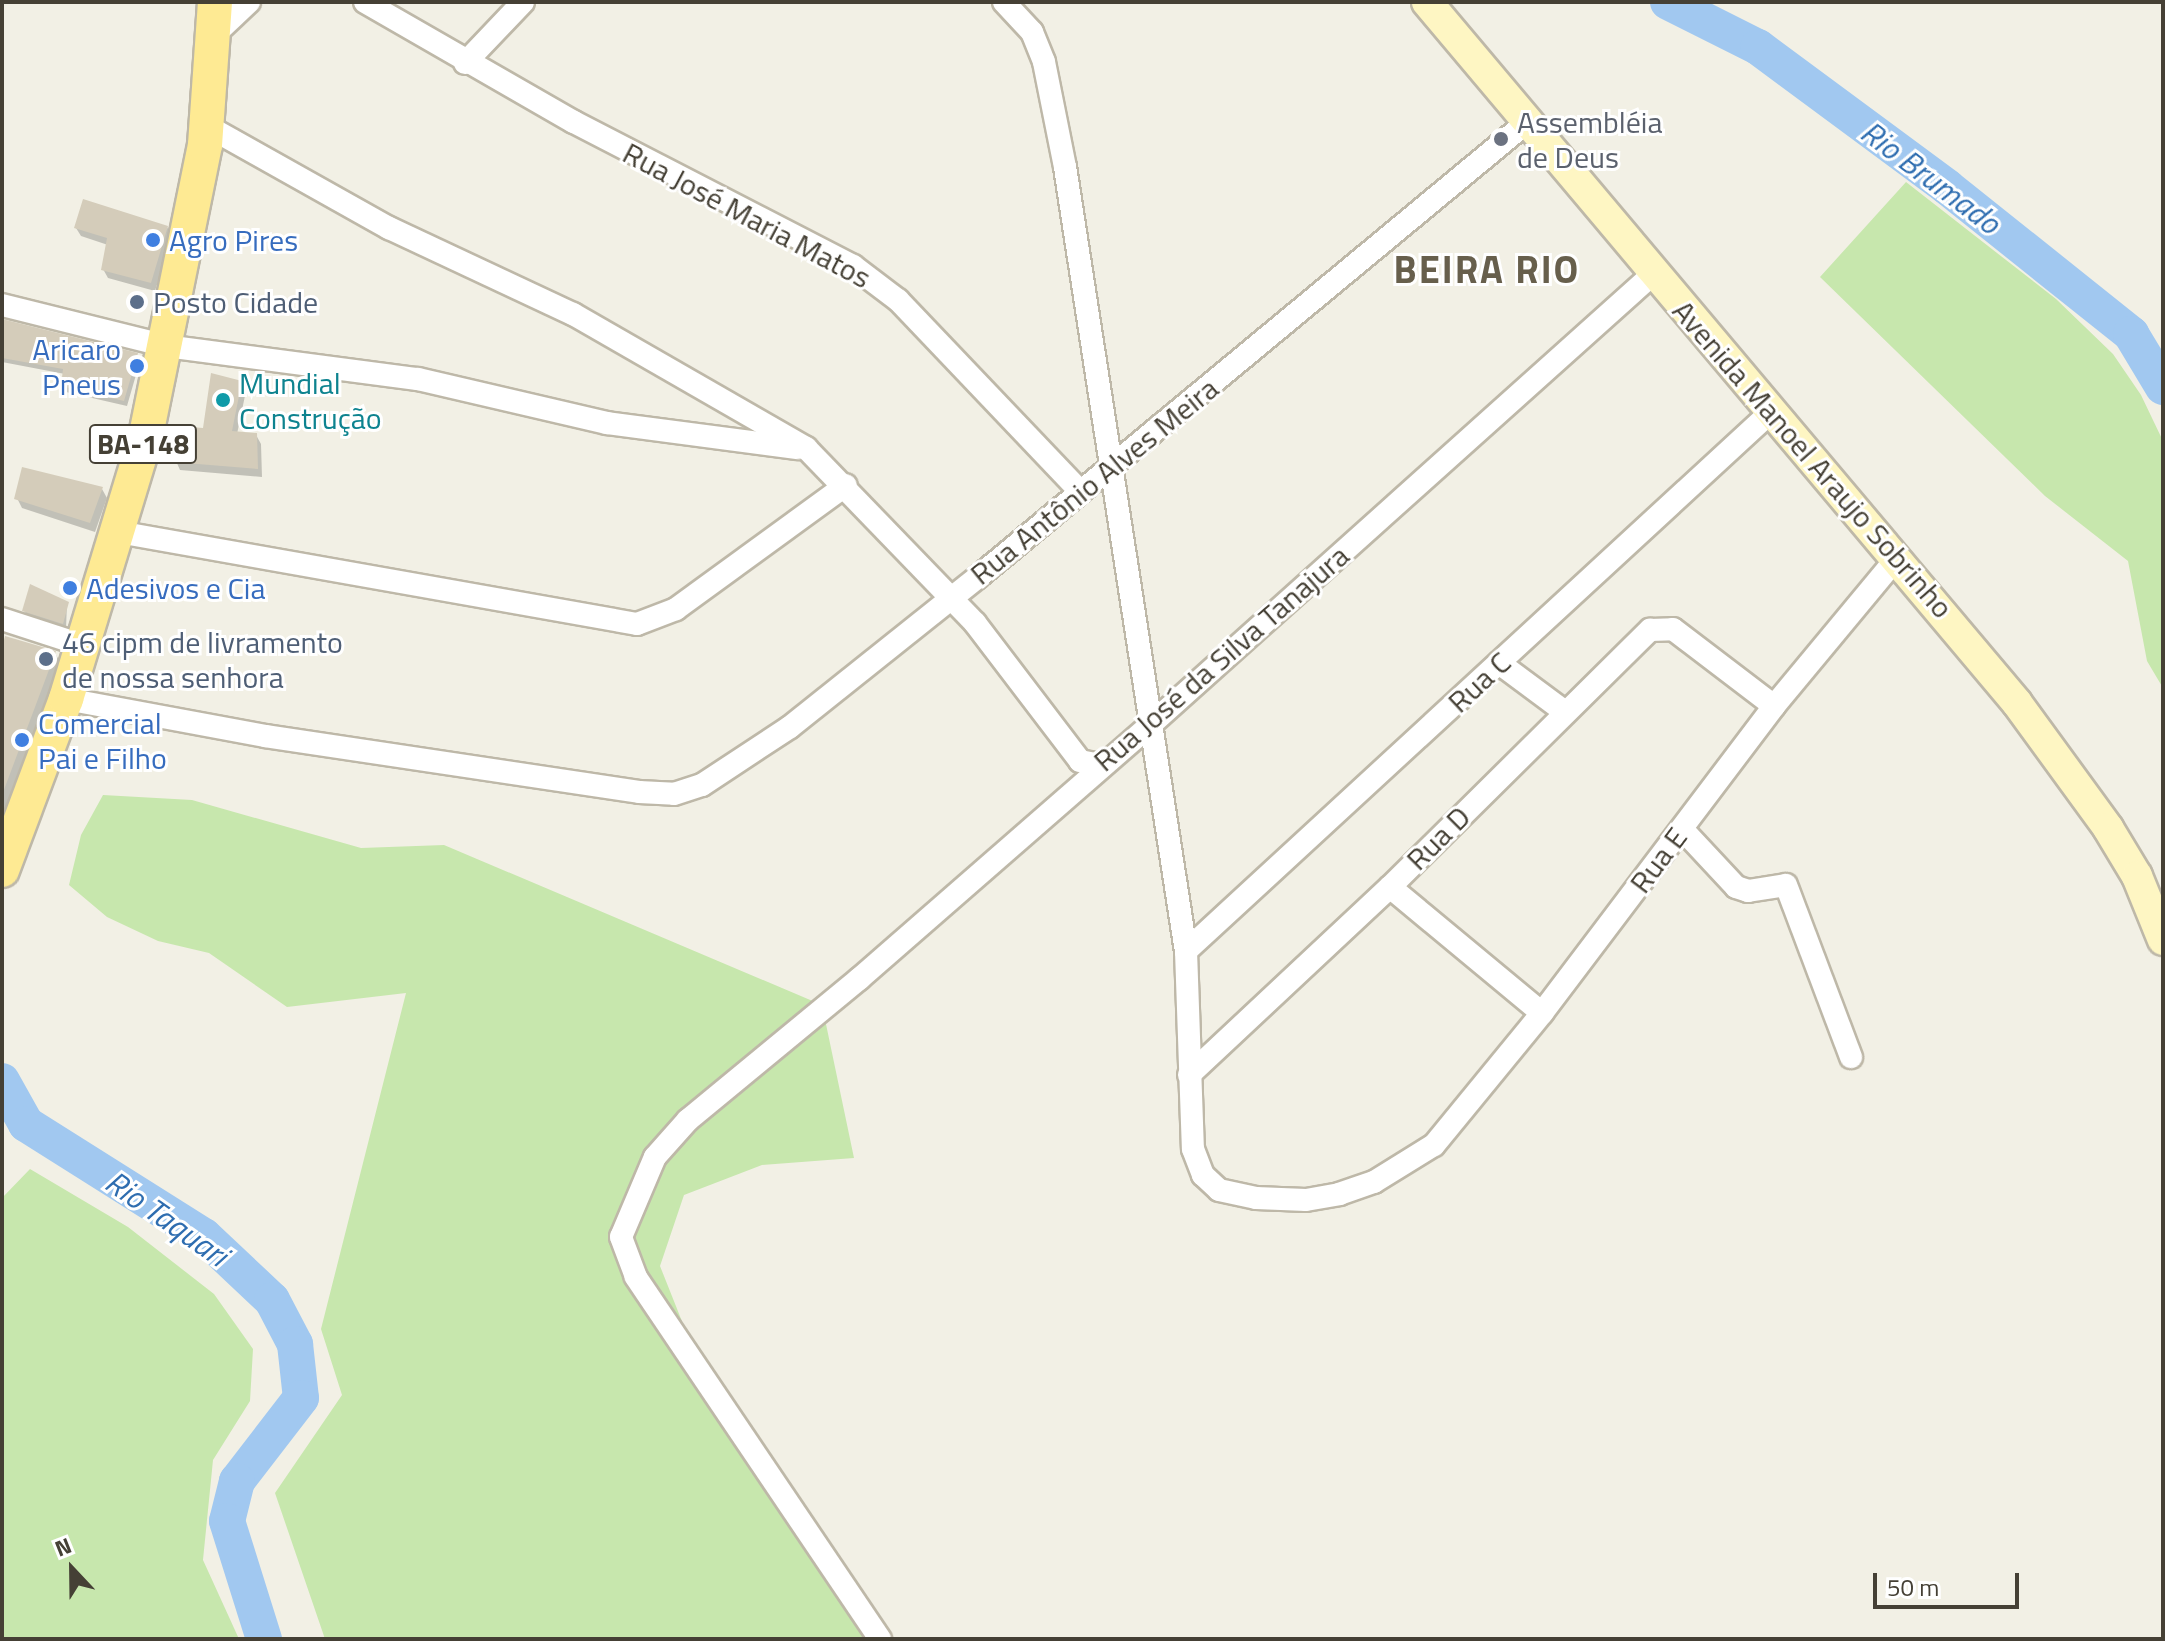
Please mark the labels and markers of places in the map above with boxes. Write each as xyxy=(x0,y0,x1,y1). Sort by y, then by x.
place label: Assembléia de Deus xyxy=(1517,104,1662,174)
marker: Assembléia de Deus xyxy=(1492,130,1510,148)
place label: Agro Pires xyxy=(169,222,298,258)
marker: Agro Pires xyxy=(144,231,162,249)
place label: Posto Cidade xyxy=(153,284,318,320)
marker: Posto Cidade xyxy=(128,293,146,311)
place label: Aricaro Pneus xyxy=(32,331,121,402)
marker: Aricaro Pneus xyxy=(128,357,146,375)
place label: Mundial Construção xyxy=(239,365,382,436)
marker: Mundial Construção xyxy=(214,391,232,409)
place label: Adesivos e Cia xyxy=(86,570,265,606)
marker: Adesivos e Cia xyxy=(61,579,79,597)
place label: 46 cipm de livramento de nossa senhora xyxy=(62,624,343,694)
marker: 46 cipm de livramento de nossa senhora xyxy=(37,650,55,668)
place label: Comercial Pai e Filho xyxy=(38,705,167,776)
marker: Comercial Pai e Filho xyxy=(13,731,31,749)

